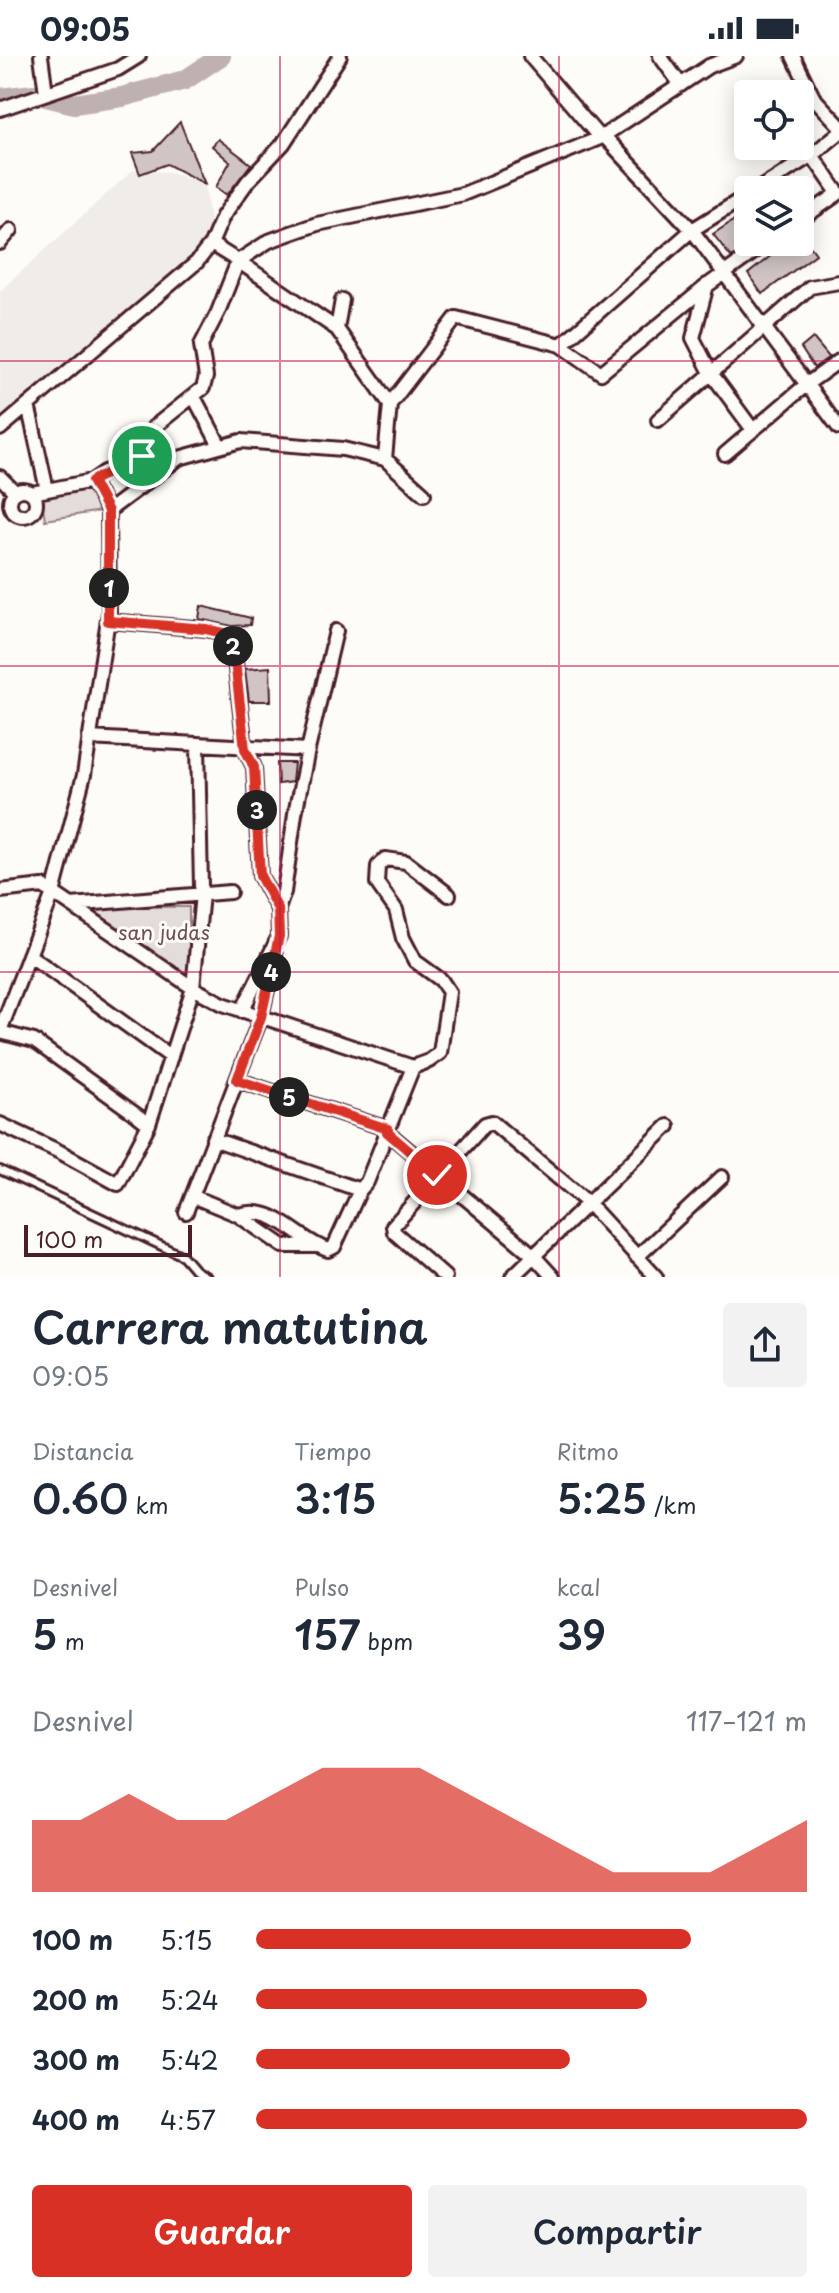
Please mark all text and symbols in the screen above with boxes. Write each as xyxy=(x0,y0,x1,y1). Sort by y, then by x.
text: 09:05 xyxy=(40,6,130,51)
map controls xyxy=(734,80,814,256)
button: locate xyxy=(734,80,814,160)
button: layers xyxy=(734,176,814,256)
pin xyxy=(108,422,176,490)
icon: arrive xyxy=(120,434,164,478)
pin: 1 xyxy=(89,568,129,608)
text: 1 xyxy=(104,571,114,604)
pin: 2 xyxy=(213,626,253,666)
text: 2 xyxy=(225,629,241,662)
pin: 3 xyxy=(237,790,277,830)
text: 3 xyxy=(250,793,264,826)
park label: san judas xyxy=(118,917,210,947)
pin: 4 xyxy=(251,952,291,992)
text: 4 xyxy=(264,955,278,988)
pin: 5 xyxy=(269,1077,309,1117)
text: 5 xyxy=(282,1080,296,1113)
pin xyxy=(403,1141,471,1209)
icon: check xyxy=(415,1153,459,1197)
scale bar xyxy=(24,1221,192,1257)
text: 100 m xyxy=(36,1222,103,1255)
text: Carrera matutina xyxy=(32,1293,428,1359)
button: share xyxy=(723,1303,807,1387)
text: 09:05 xyxy=(32,1356,109,1395)
text: Distancia xyxy=(32,1434,134,1467)
text: Tiempo xyxy=(294,1434,371,1467)
text: Ritmo xyxy=(557,1434,619,1467)
text: 0.60 xyxy=(32,1467,128,1528)
text: 3:15 xyxy=(294,1467,377,1528)
text: 5:25 xyxy=(557,1467,647,1528)
text: km xyxy=(128,1488,169,1521)
text: /km xyxy=(647,1488,696,1521)
text: Desnivel xyxy=(32,1570,118,1603)
text: Pulso xyxy=(294,1570,349,1603)
text: kcal xyxy=(557,1570,601,1603)
text: 5 xyxy=(32,1603,58,1664)
text: 157 xyxy=(294,1603,361,1664)
text: 39 xyxy=(557,1603,606,1664)
text: m xyxy=(58,1624,85,1657)
text: bpm xyxy=(361,1624,413,1657)
text: Desnivel xyxy=(32,1701,133,1740)
text: 117–121 m xyxy=(686,1701,807,1740)
text: 100 m xyxy=(32,1920,113,1959)
text: 5:15 xyxy=(160,1920,213,1959)
text: 200 m xyxy=(32,1980,119,2019)
text: 5:24 xyxy=(160,1980,219,2019)
text: 300 m xyxy=(32,2040,120,2079)
text: 5:42 xyxy=(160,2040,219,2079)
text: 400 m xyxy=(32,2100,120,2139)
text: 4:57 xyxy=(160,2100,216,2139)
button: Guardar xyxy=(32,2185,412,2277)
button: Compartir xyxy=(428,2185,807,2277)

